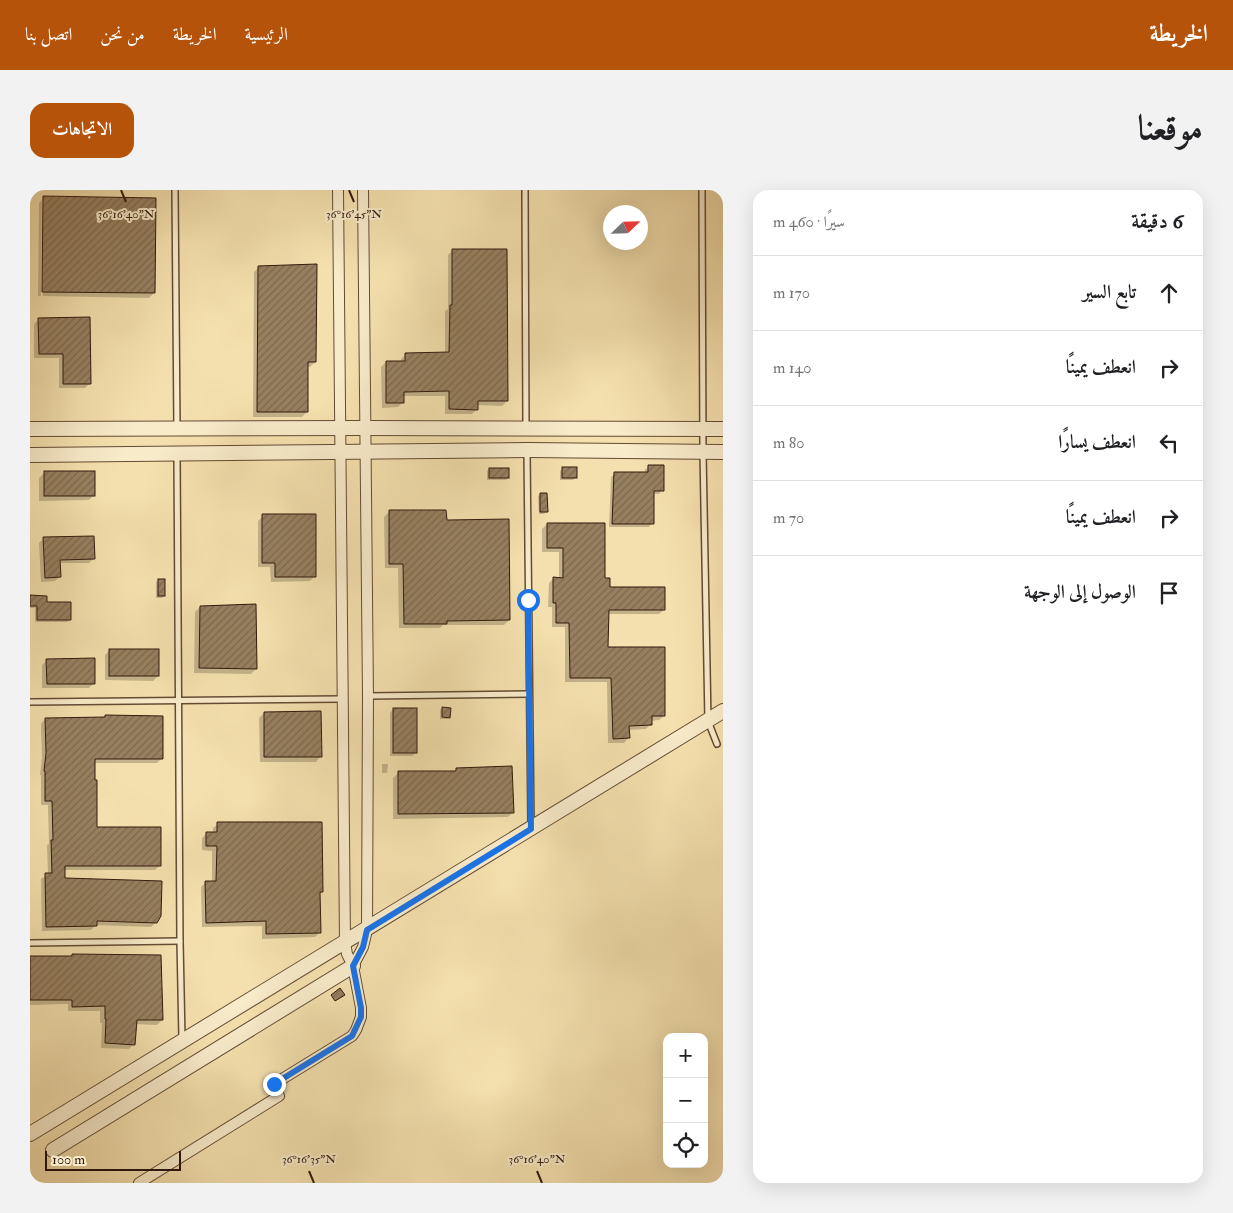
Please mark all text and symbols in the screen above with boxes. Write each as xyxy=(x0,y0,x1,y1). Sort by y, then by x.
text: الخريطة xyxy=(1150,18,1208,49)
text: اتصل بنا xyxy=(25,23,72,46)
text: من نحن xyxy=(100,23,145,46)
text: الخريطة xyxy=(173,23,217,46)
text: الرئيسية xyxy=(245,23,288,46)
button: الاتجاهات xyxy=(30,103,134,158)
text: موقعنا xyxy=(1138,106,1203,150)
north arrow xyxy=(603,205,648,250)
text: 36°16'40"N xyxy=(98,207,155,222)
text: 36°16'45"N xyxy=(326,207,382,222)
text: 6 دقيقة xyxy=(1131,208,1183,235)
text: سيرًا · 460 m xyxy=(773,212,845,232)
icon: ahead xyxy=(1155,279,1183,307)
text: تابع السير xyxy=(1082,280,1136,304)
text: 170 m xyxy=(773,283,810,303)
icon: right xyxy=(1155,354,1183,382)
text: انعطف يمينًا xyxy=(1066,355,1136,379)
text: 140 m xyxy=(773,358,811,378)
icon: left xyxy=(1155,429,1183,457)
text: انعطف يسارًا xyxy=(1058,430,1136,454)
text: 80 m xyxy=(773,433,805,453)
icon: right xyxy=(1155,504,1183,532)
text: انعطف يمينًا xyxy=(1066,505,1136,529)
text: 70 m xyxy=(773,508,804,528)
icon: arrive xyxy=(1155,579,1183,607)
text: الوصول إلى الوجهة xyxy=(1024,580,1136,604)
route start xyxy=(517,589,540,612)
map controls xyxy=(663,1033,708,1168)
button: + xyxy=(663,1033,708,1078)
route end xyxy=(263,1073,286,1096)
button: − xyxy=(663,1078,708,1123)
button: locate xyxy=(663,1123,708,1168)
scale bar xyxy=(45,1148,181,1171)
text: 100 m xyxy=(52,1151,85,1168)
text: 36°16'35"N xyxy=(282,1152,336,1167)
text: 36°16'40"N xyxy=(509,1152,566,1167)

